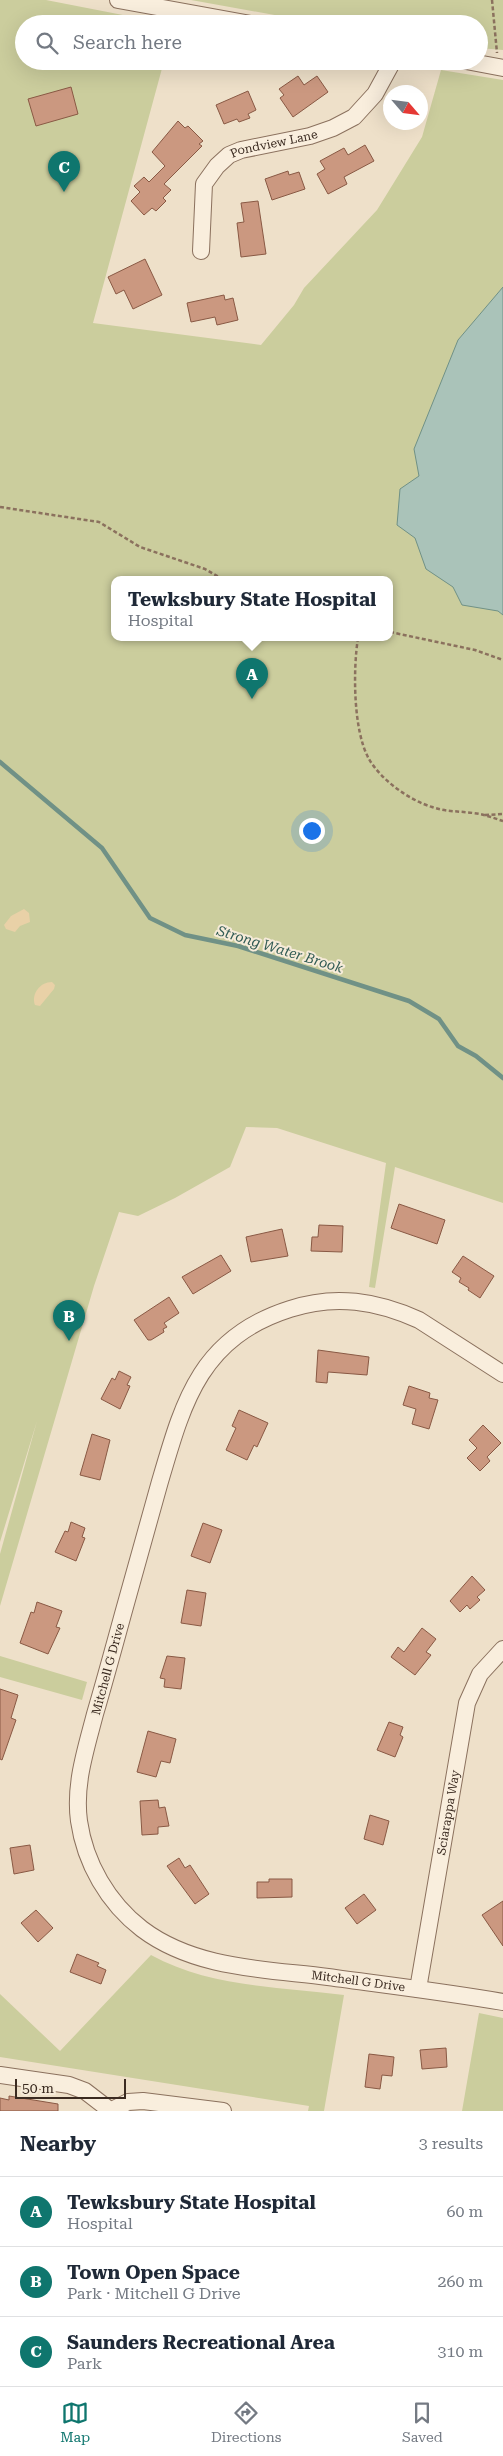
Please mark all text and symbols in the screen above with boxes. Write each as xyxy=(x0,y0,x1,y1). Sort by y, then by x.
search box xyxy=(15,15,488,70)
icon: search xyxy=(33,29,61,57)
text: Search here xyxy=(73,31,182,54)
north arrow xyxy=(383,85,428,130)
street label: Pondview Lane xyxy=(228,127,320,161)
pin: C xyxy=(48,151,80,192)
popup xyxy=(111,576,393,641)
text: Tewksbury State Hospital xyxy=(128,588,376,611)
text: Hospital xyxy=(128,611,193,630)
pin: A xyxy=(236,658,268,699)
your location xyxy=(299,818,325,844)
water label: Strong Water Brook xyxy=(214,922,345,976)
pin: B xyxy=(53,1300,85,1341)
street label: Mitchell G Drive xyxy=(89,1621,127,1717)
street label: Sciarappa Way xyxy=(434,1768,463,1856)
street label: Mitchell G Drive xyxy=(311,1968,406,1994)
scale bar xyxy=(15,2076,126,2099)
text: 50 m xyxy=(22,2080,54,2096)
text: Nearby xyxy=(20,2132,96,2156)
text: 3 results xyxy=(419,2134,483,2153)
text: Tewksbury State Hospital xyxy=(67,2191,316,2214)
text: A xyxy=(30,2202,42,2221)
text: 60 m xyxy=(446,2202,483,2221)
text: Hospital xyxy=(67,2214,133,2233)
text: Town Open Space xyxy=(67,2261,240,2284)
text: B xyxy=(30,2272,42,2291)
text: 260 m xyxy=(437,2272,483,2291)
text: Park · Mitchell G Drive xyxy=(67,2284,241,2303)
text: Saunders Recreational Area xyxy=(67,2331,335,2354)
text: C xyxy=(30,2342,42,2361)
text: 310 m xyxy=(437,2342,483,2361)
text: Park xyxy=(67,2354,102,2373)
tab: Map xyxy=(60,2399,90,2445)
tab: Directions xyxy=(211,2399,281,2445)
tab: Saved xyxy=(402,2399,443,2445)

